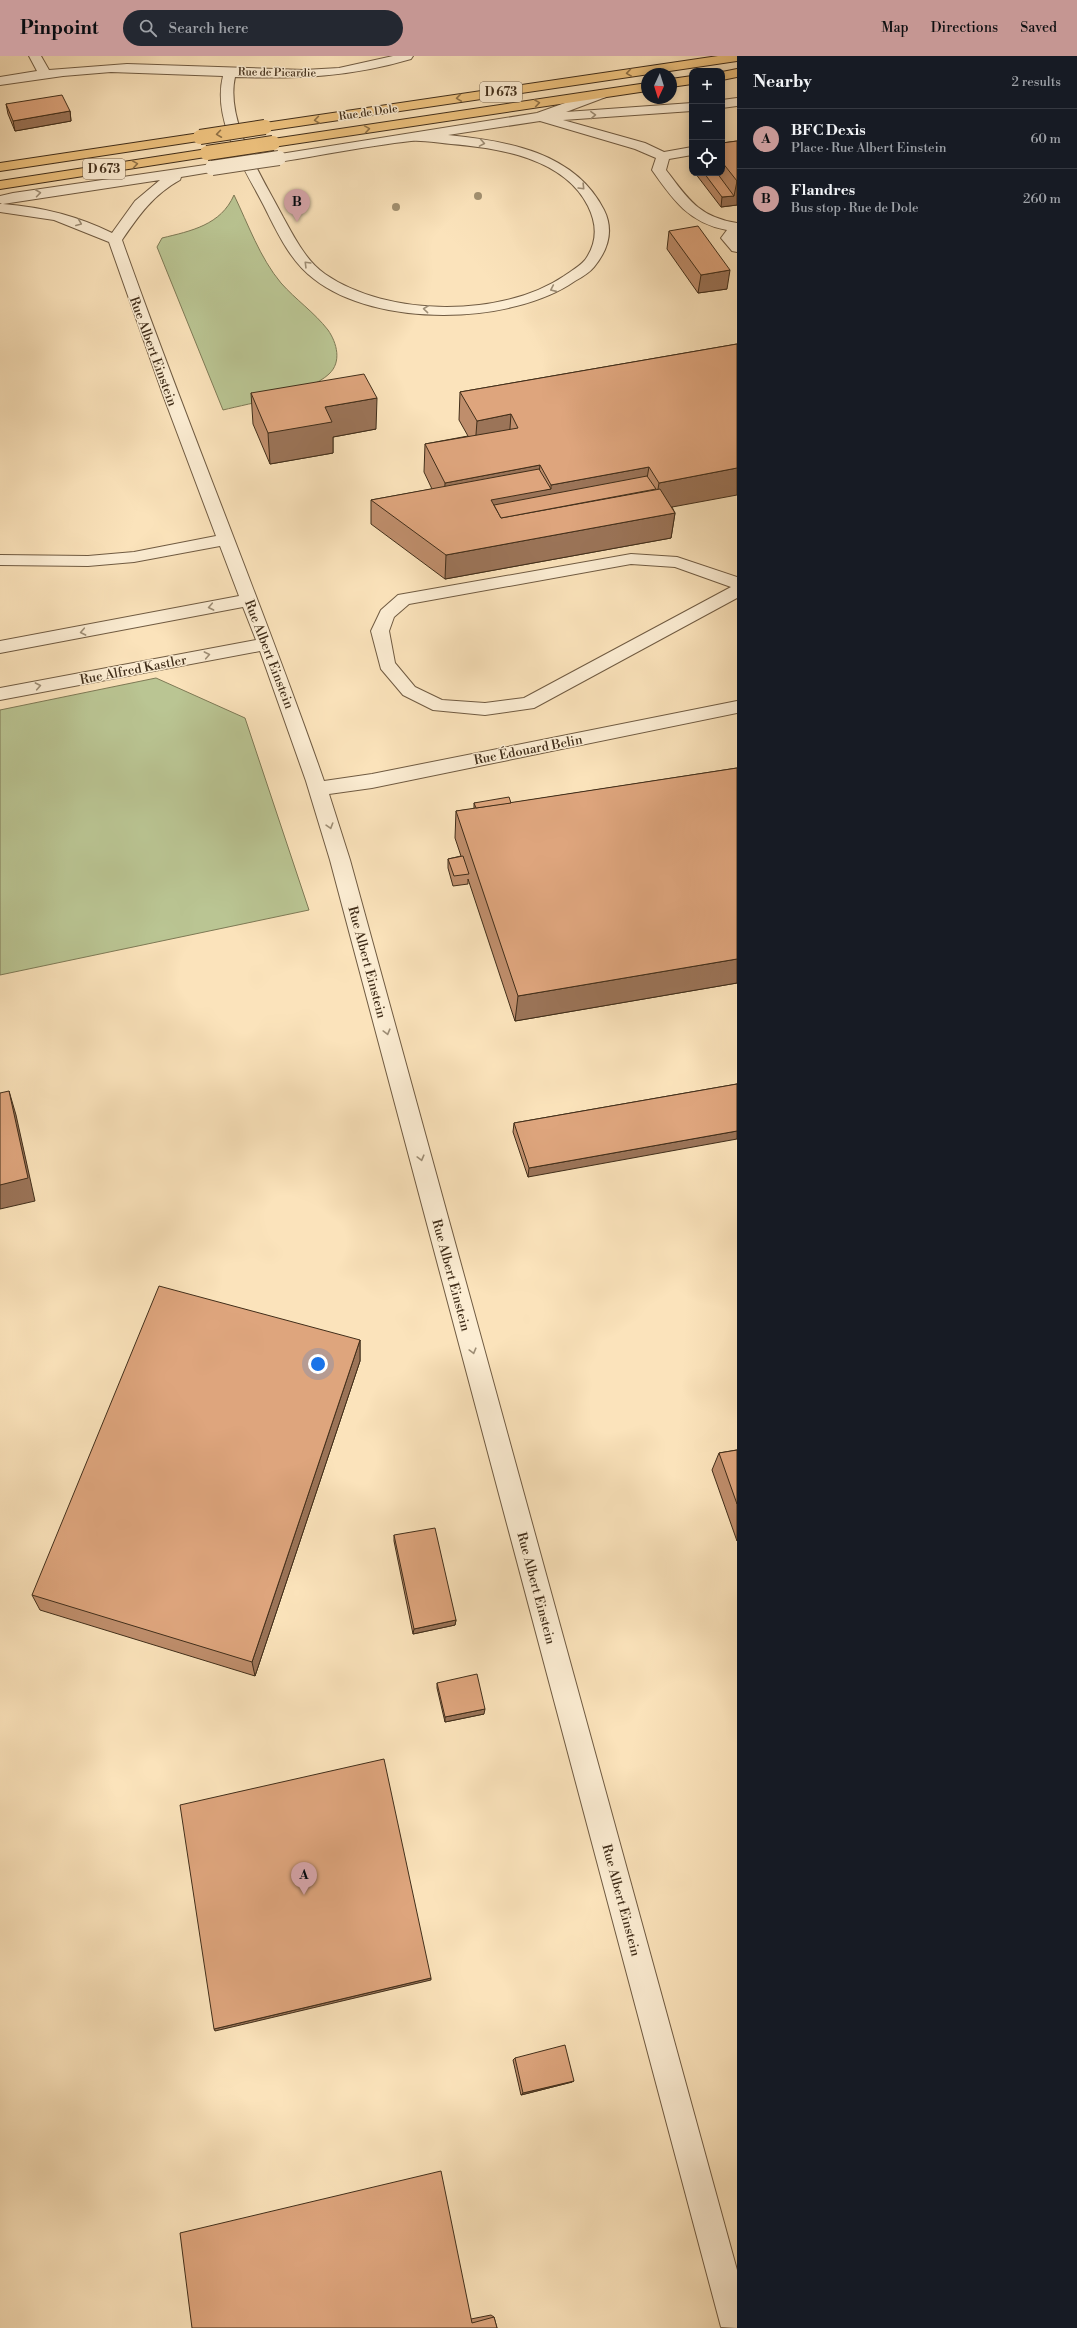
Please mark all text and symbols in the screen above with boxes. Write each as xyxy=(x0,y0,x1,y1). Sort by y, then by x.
search box xyxy=(123,10,403,46)
text: Pinpoint xyxy=(20,16,99,40)
icon: search xyxy=(137,17,159,39)
text: Search here xyxy=(169,19,249,38)
text: Map xyxy=(881,19,909,37)
text: Directions xyxy=(931,19,998,37)
text: Saved xyxy=(1020,19,1057,37)
street label: Rue de Picardie xyxy=(238,65,317,81)
one-way arrow xyxy=(626,68,632,77)
north arrow xyxy=(641,68,677,104)
map controls xyxy=(689,68,725,176)
button: + xyxy=(689,68,725,104)
text: Nearby xyxy=(753,71,812,93)
text: 2 results xyxy=(1012,74,1061,90)
road number: D 673 xyxy=(480,82,522,102)
one-way arrow xyxy=(456,93,462,102)
one-way arrow xyxy=(534,99,540,108)
street label: Rue de Dole xyxy=(338,102,399,124)
button: − xyxy=(689,104,725,140)
one-way arrow xyxy=(590,111,596,120)
one-way arrow xyxy=(314,115,320,124)
text: BFC Dexis xyxy=(791,121,866,140)
one-way arrow xyxy=(364,125,370,134)
one-way arrow xyxy=(216,129,222,138)
text: A xyxy=(761,131,771,147)
text: 60 m xyxy=(1030,131,1061,147)
one-way arrow xyxy=(478,139,485,147)
button: locate xyxy=(689,140,725,176)
text: Place · Rue Albert Einstein xyxy=(791,140,947,156)
road number: D 673 xyxy=(83,159,125,179)
one-way arrow xyxy=(132,160,139,169)
text: Flandres xyxy=(791,181,855,200)
one-way arrow xyxy=(578,182,585,190)
one-way arrow xyxy=(35,189,41,198)
pin: B xyxy=(284,189,310,222)
text: B xyxy=(761,191,771,207)
text: 260 m xyxy=(1023,191,1061,207)
text: Bus stop · Rue de Dole xyxy=(791,200,919,216)
one-way arrow xyxy=(75,219,82,227)
one-way arrow xyxy=(304,261,312,269)
one-way arrow xyxy=(549,284,557,292)
street label: Rue Albert Einstein xyxy=(126,294,180,409)
one-way arrow xyxy=(423,305,429,314)
street label: Rue Albert Einstein xyxy=(241,598,297,711)
one-way arrow xyxy=(208,603,214,611)
one-way arrow xyxy=(80,627,86,635)
one-way arrow xyxy=(204,651,210,659)
street label: Rue Alfred Kastler xyxy=(78,652,188,688)
one-way arrow xyxy=(35,683,41,691)
street label: Rue Édouard Belin xyxy=(472,731,584,768)
one-way arrow xyxy=(325,822,334,829)
street label: Rue Albert Einstein xyxy=(344,904,390,1020)
one-way arrow xyxy=(382,1028,391,1035)
one-way arrow xyxy=(416,1154,425,1161)
street label: Rue Albert Einstein xyxy=(428,1217,474,1333)
one-way arrow xyxy=(468,1347,477,1354)
your location xyxy=(308,1354,328,1374)
street label: Rue Albert Einstein xyxy=(513,1530,559,1646)
street label: Rue Albert Einstein xyxy=(598,1842,644,1958)
pin: A xyxy=(291,1862,317,1895)

